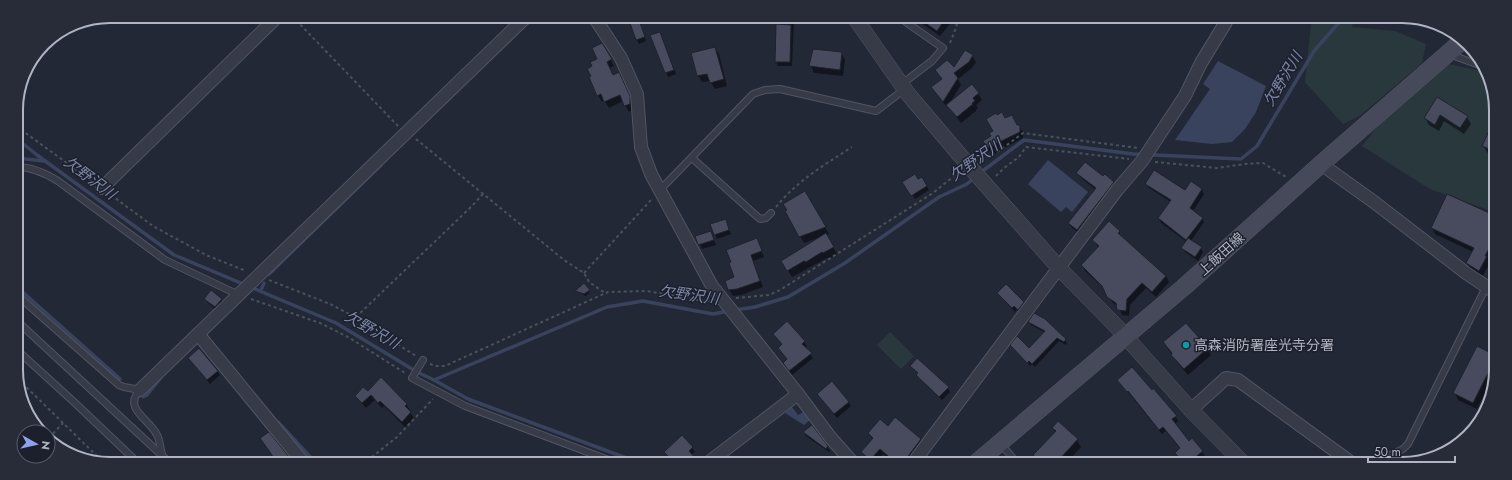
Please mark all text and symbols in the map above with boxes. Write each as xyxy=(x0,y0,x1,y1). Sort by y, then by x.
water label: 欠野沢川 xyxy=(1258,46,1309,110)
water label: 欠野沢川 xyxy=(945,133,1009,186)
water label: 欠野沢川 xyxy=(59,151,122,206)
street label: 上飯田線 xyxy=(1194,228,1248,280)
water label: 欠野沢川 xyxy=(658,280,722,310)
water label: 欠野沢川 xyxy=(341,305,405,356)
place label: 高森消防署座光寺分署 xyxy=(1194,335,1334,355)
marker: 高森消防署座光寺分署 xyxy=(1181,340,1191,350)
north arrow xyxy=(16,424,56,464)
scale bar xyxy=(1368,438,1455,464)
text: N xyxy=(37,440,54,451)
text: 50 m xyxy=(1374,443,1401,461)

